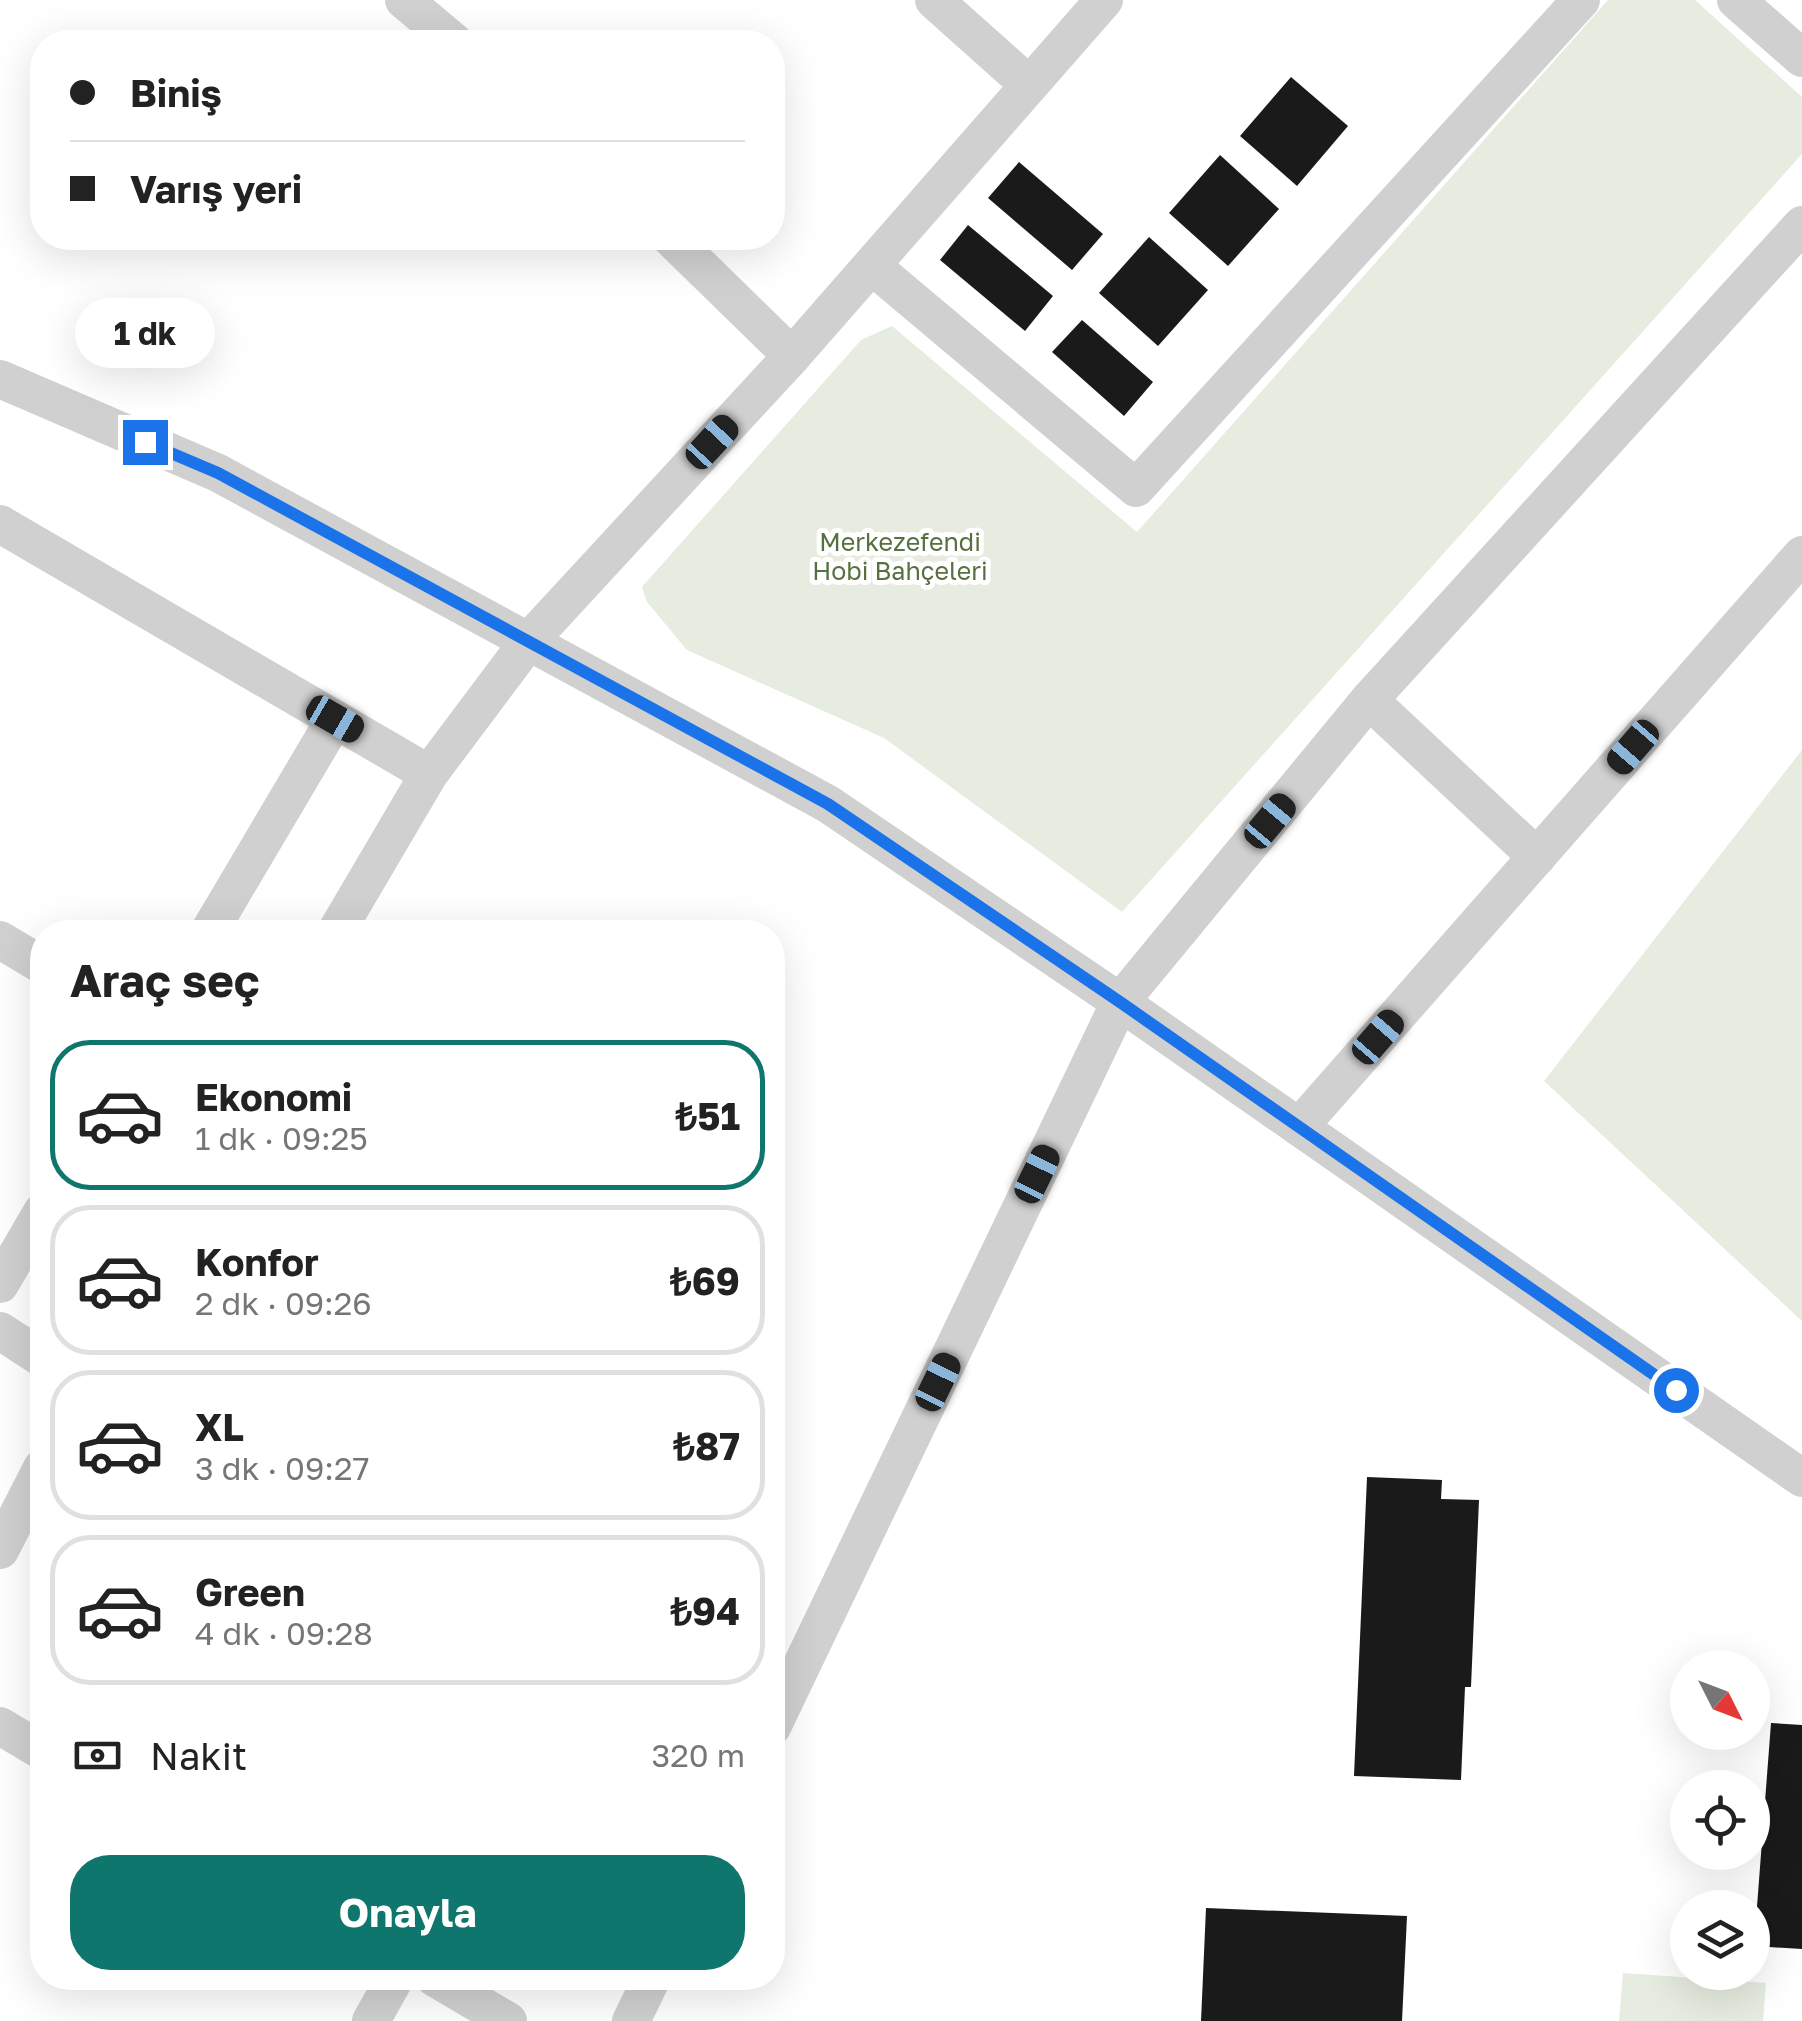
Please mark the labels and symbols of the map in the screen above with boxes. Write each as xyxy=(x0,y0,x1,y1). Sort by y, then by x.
callout: 1 dk xyxy=(75,297,215,367)
car xyxy=(681,410,743,474)
route end xyxy=(123,420,168,465)
park label: Merkezefendi Hobi Bahçeleri xyxy=(812,526,988,586)
car xyxy=(302,691,368,747)
car xyxy=(1602,715,1664,779)
car xyxy=(1239,788,1301,854)
car xyxy=(1347,1005,1409,1069)
car xyxy=(1010,1140,1064,1208)
car xyxy=(911,1348,965,1416)
route start xyxy=(1654,1368,1699,1413)
north arrow xyxy=(1670,1650,1770,1750)

